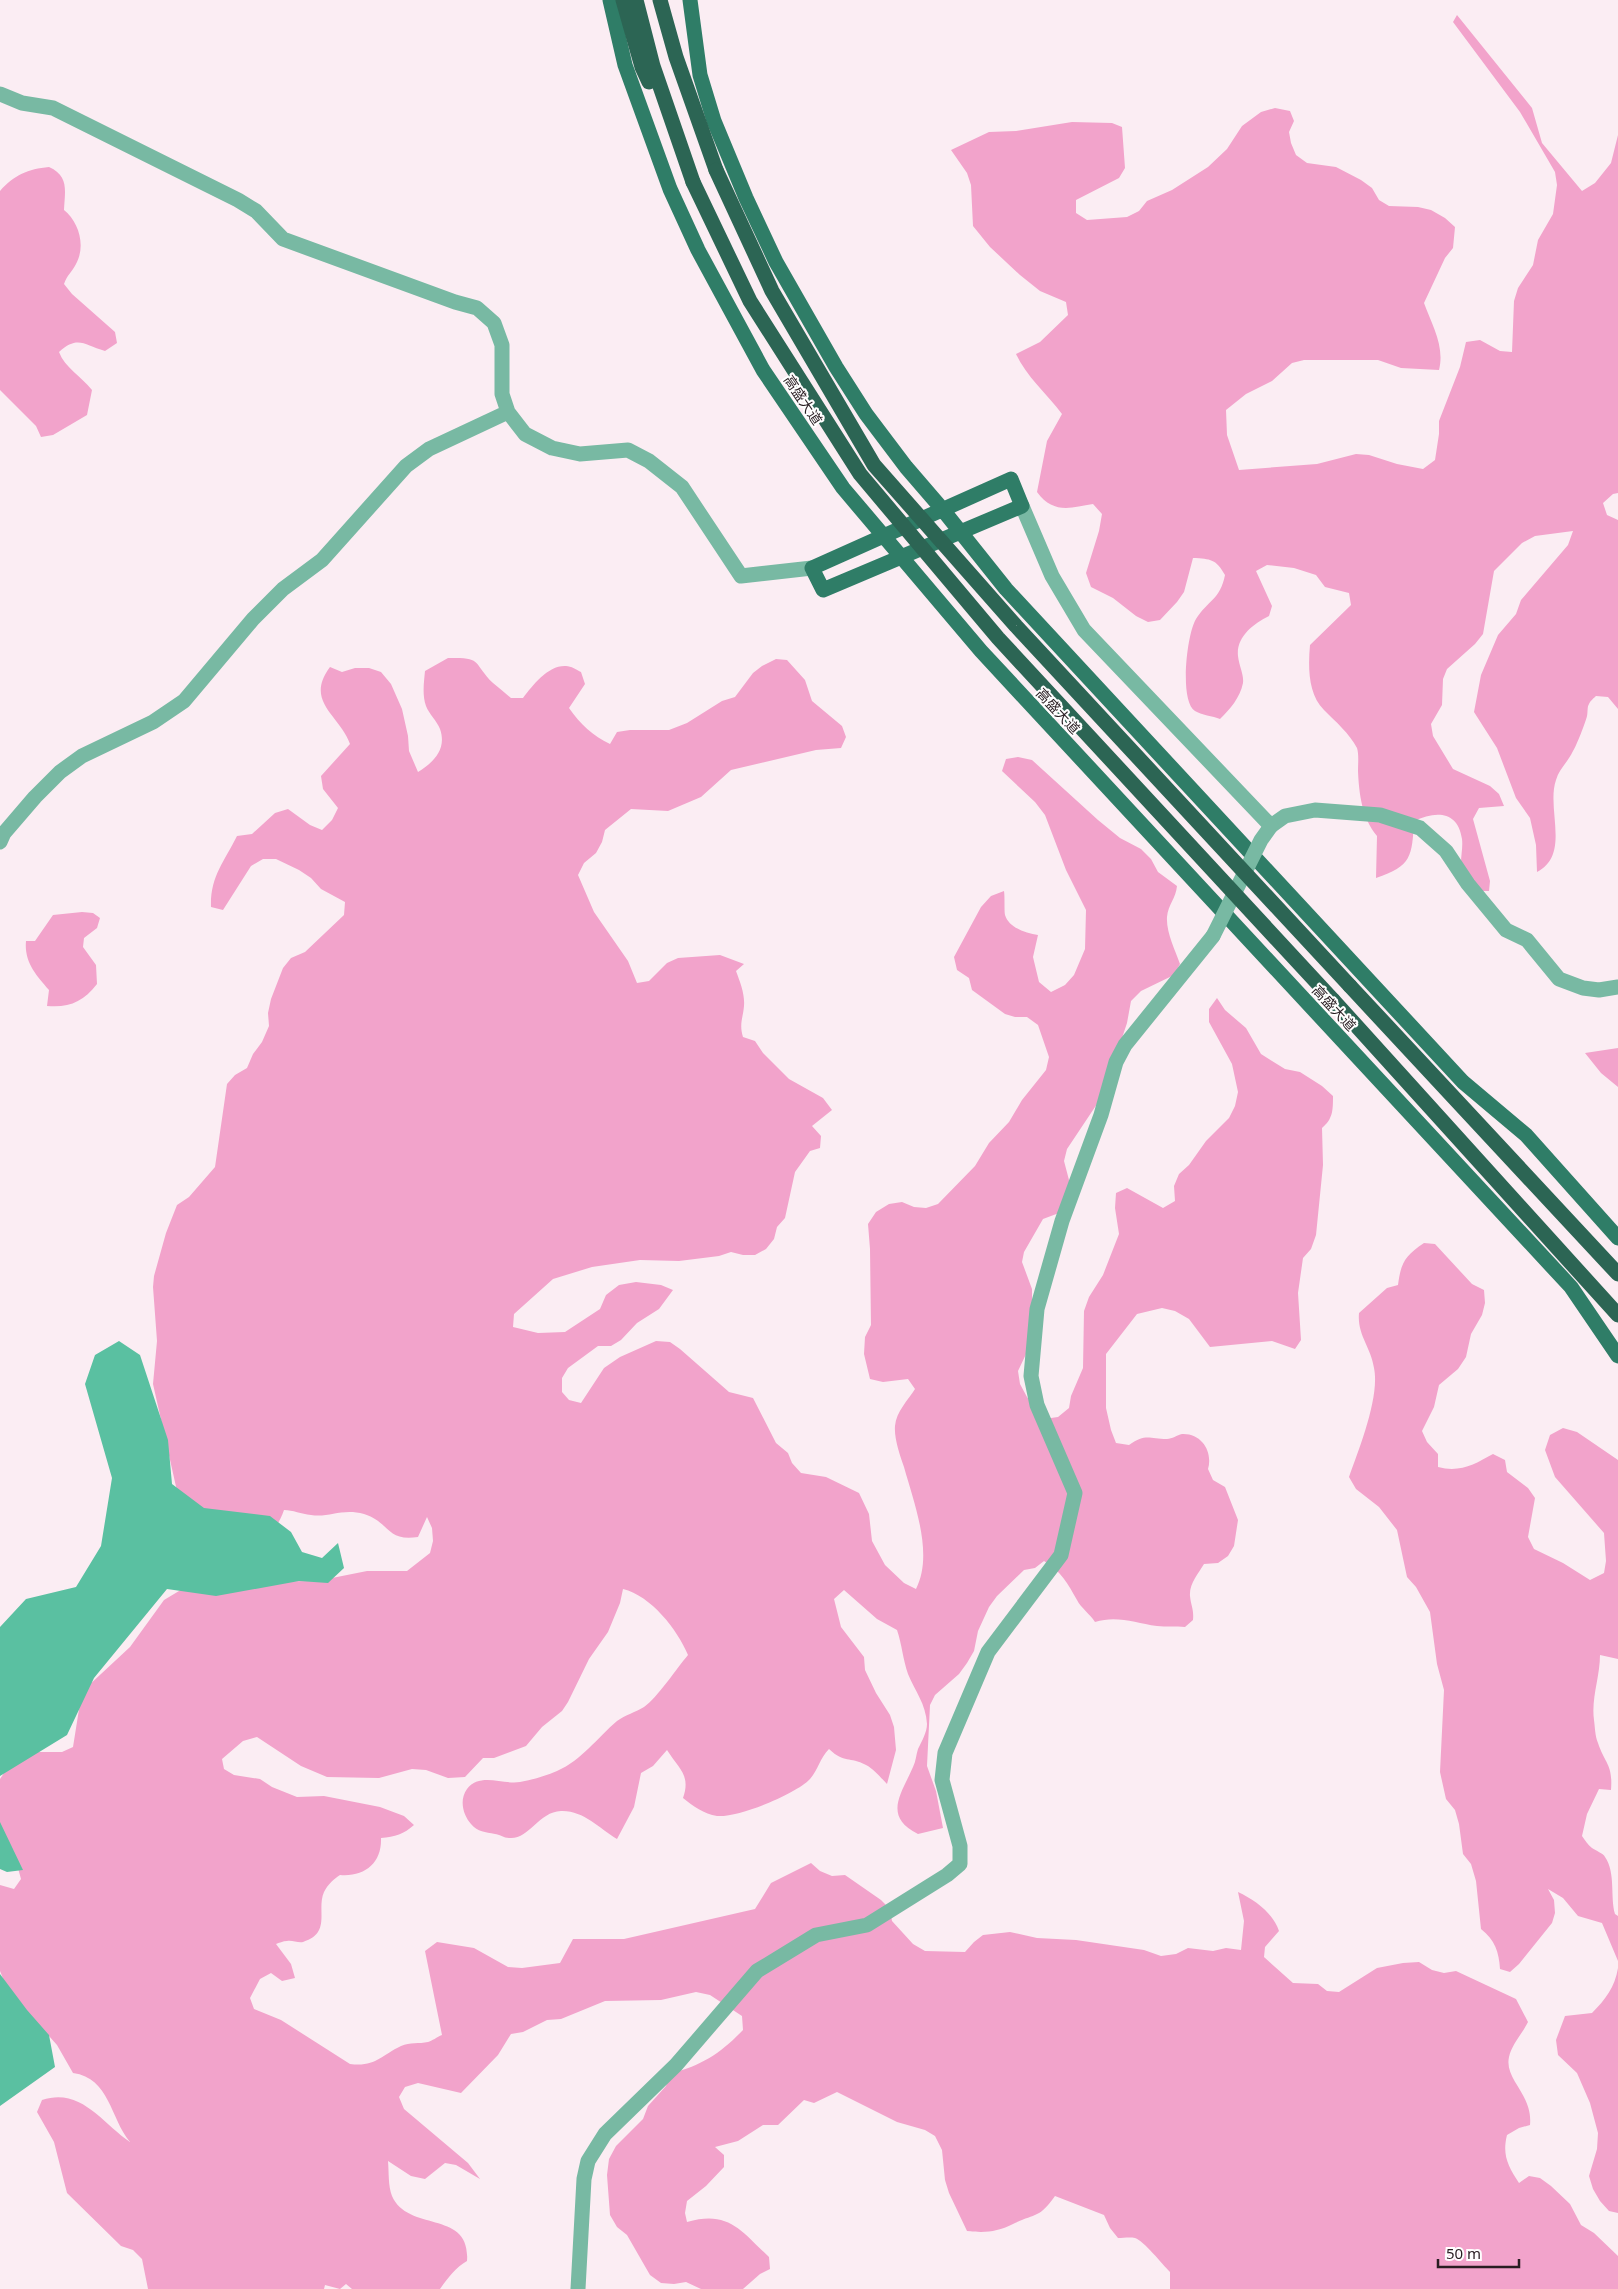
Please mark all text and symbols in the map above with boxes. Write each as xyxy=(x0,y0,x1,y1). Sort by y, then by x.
street label: 高盛大道 xyxy=(780,371,827,428)
street label: 高盛大道 xyxy=(1032,684,1084,738)
street label: 高盛大道 xyxy=(1308,981,1360,1035)
scale bar xyxy=(1438,2236,1519,2268)
text: 50 m xyxy=(1446,2243,1481,2263)

